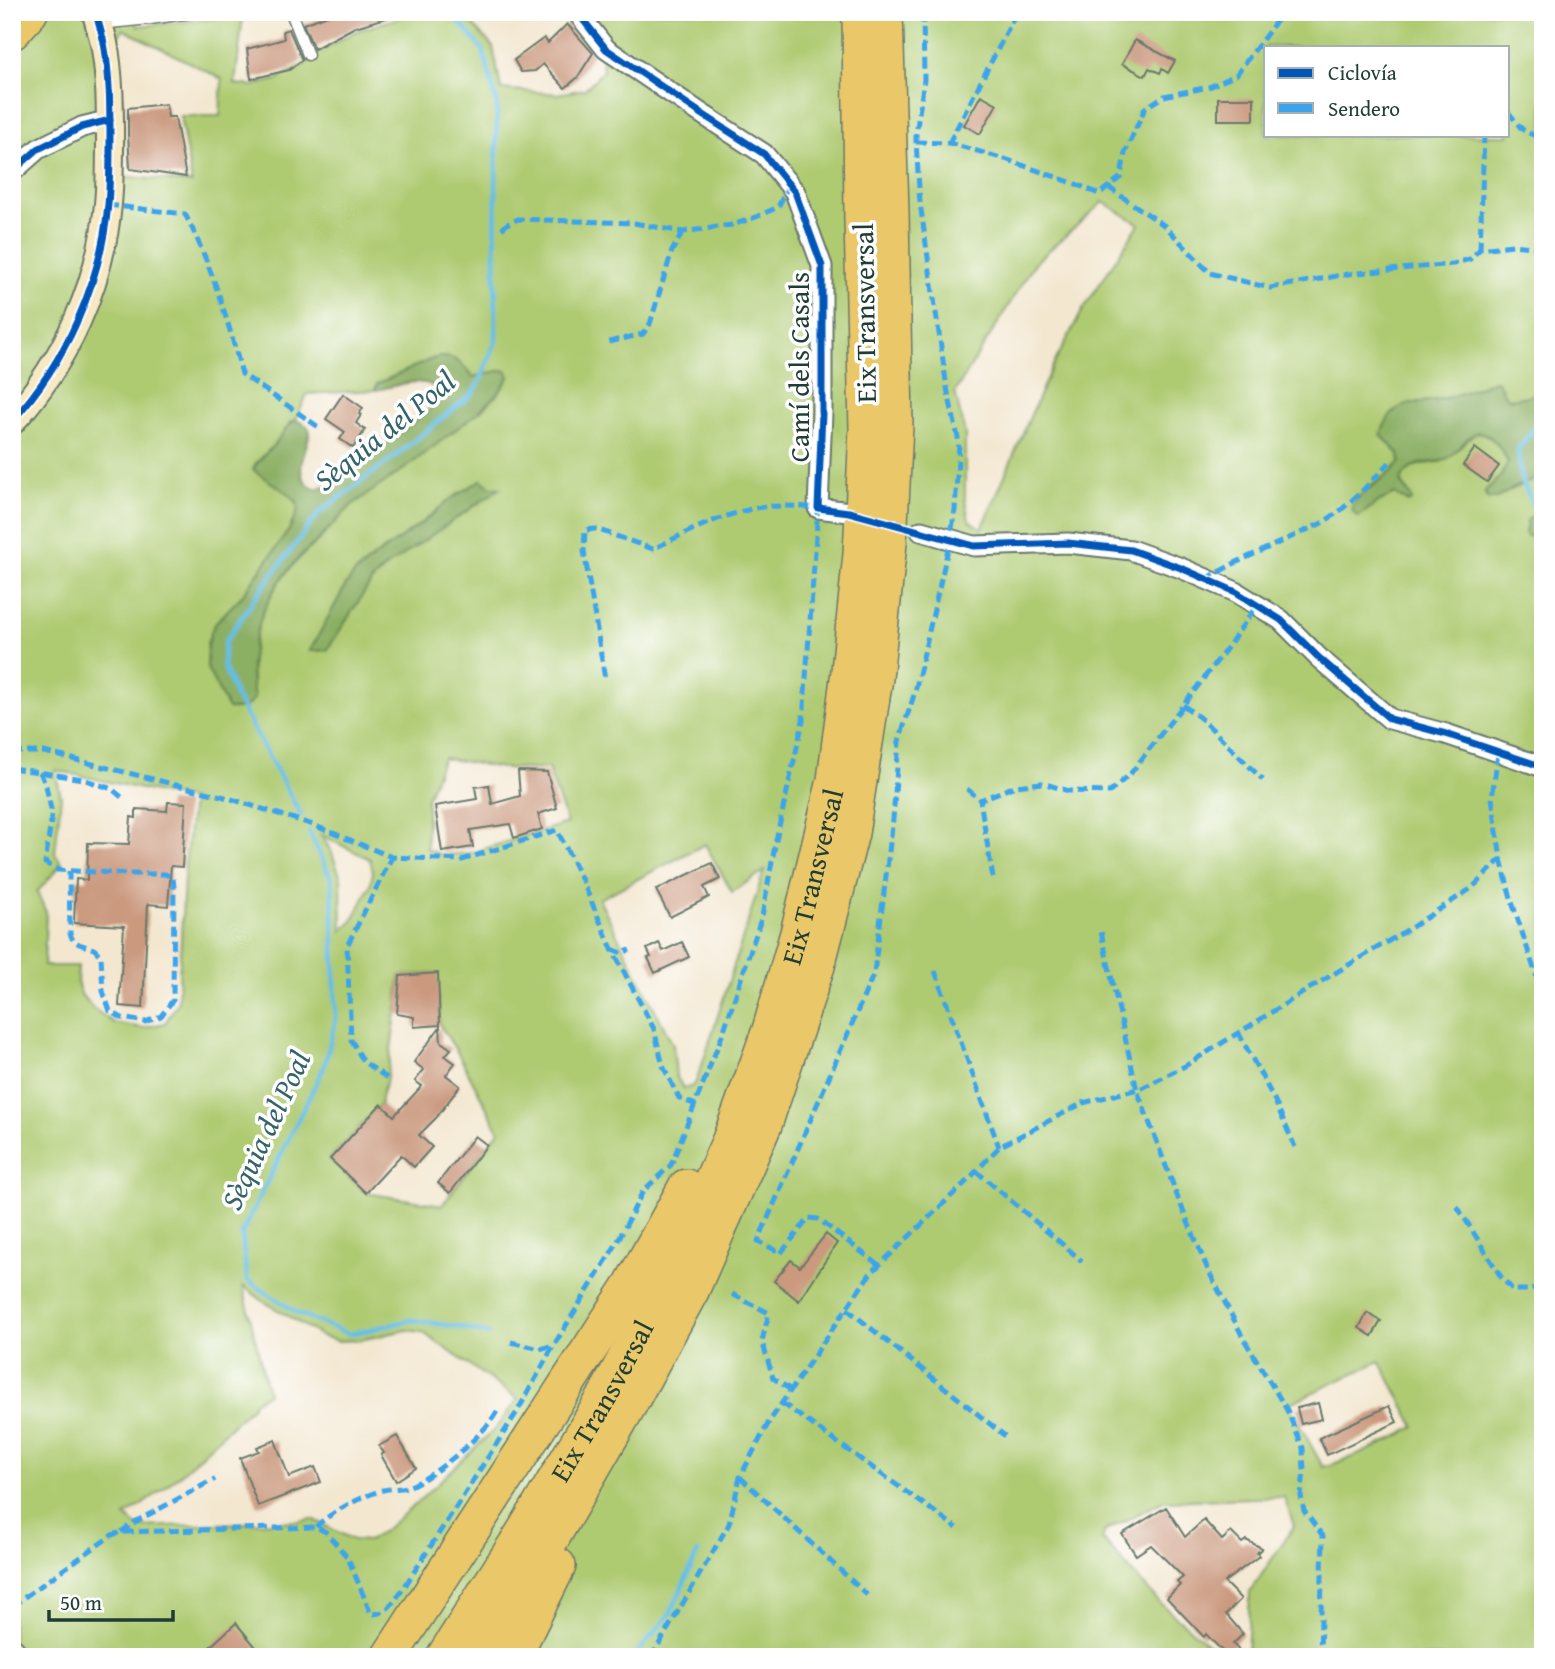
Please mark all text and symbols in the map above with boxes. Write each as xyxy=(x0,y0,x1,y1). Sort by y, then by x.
legend xyxy=(1264,46,1510,136)
text: Ciclovía xyxy=(1328,57,1397,88)
text: Sendero xyxy=(1328,93,1400,124)
street label: Eix Transversal xyxy=(842,223,886,403)
street label: Camí dels Casals xyxy=(778,272,819,462)
water label: Sèquia del Poal xyxy=(304,359,464,501)
street label: Eix Transversal xyxy=(770,784,853,969)
water label: Sèquia del Poal xyxy=(209,1043,321,1217)
street label: Eix Transversal xyxy=(539,1312,663,1489)
scale bar xyxy=(49,1578,173,1622)
text: 50 m xyxy=(60,1587,102,1618)

